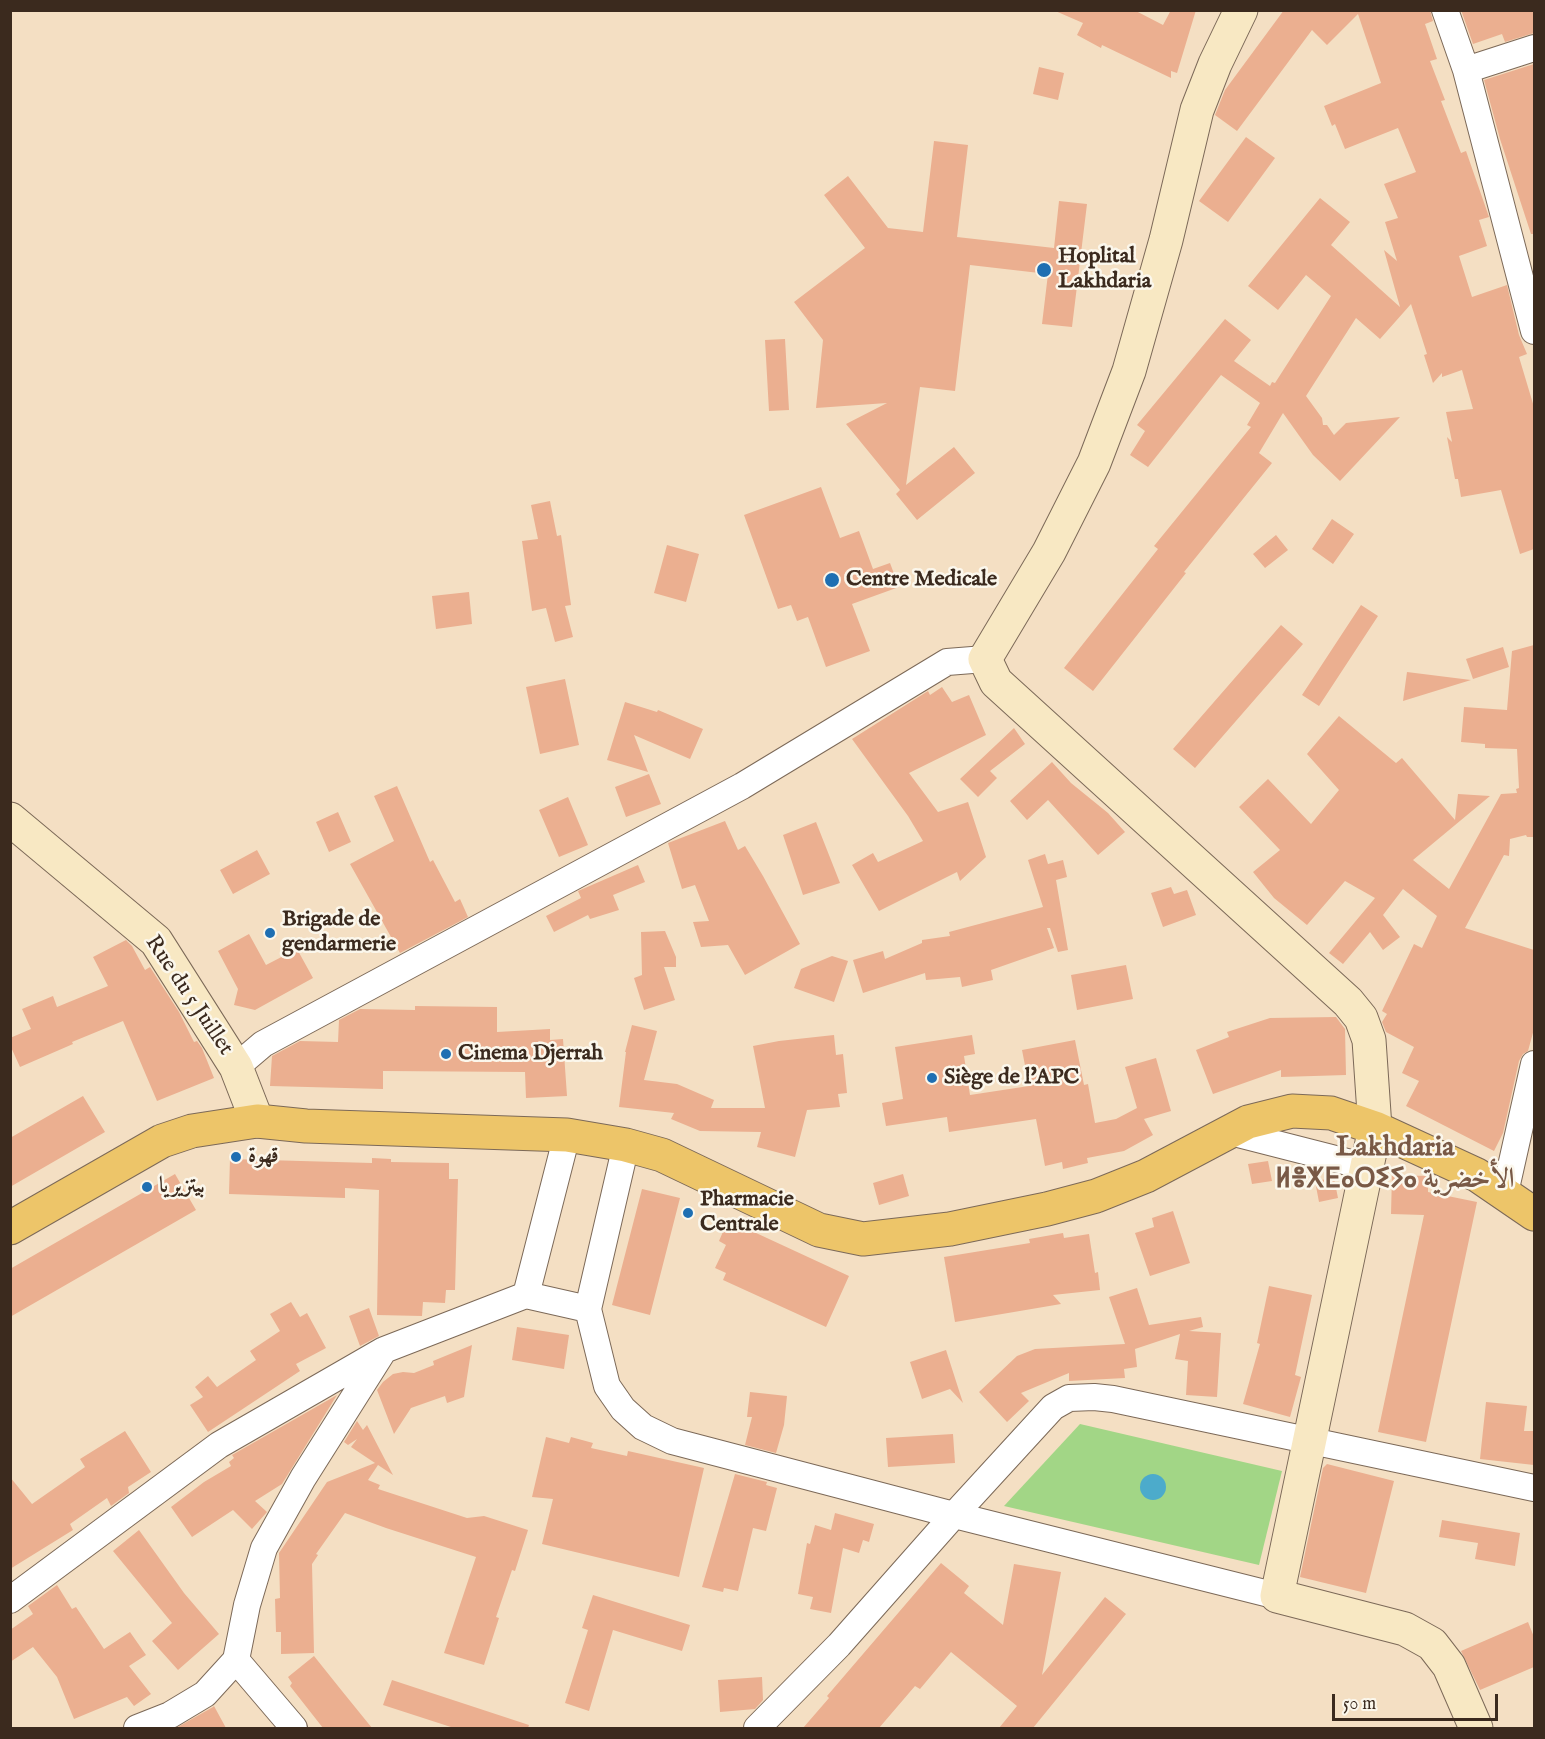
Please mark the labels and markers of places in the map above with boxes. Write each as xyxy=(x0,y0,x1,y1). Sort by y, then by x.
place label: Hoplital Lakhdaria xyxy=(1058,244,1151,296)
marker: Hoplital Lakhdaria xyxy=(1035,261,1053,279)
place label: Centre Medicale xyxy=(846,567,997,593)
marker: Centre Medicale xyxy=(823,571,841,589)
place label: Brigade de gendarmerie xyxy=(282,907,396,958)
marker: Brigade de gendarmerie xyxy=(263,926,277,940)
place label: Cinema Djerrah xyxy=(458,1041,603,1067)
marker: Cinema Djerrah xyxy=(439,1047,453,1061)
place label: Siège de l'APC xyxy=(944,1065,1079,1091)
marker: Siège de l'APC xyxy=(925,1071,939,1085)
place label: قهوة xyxy=(248,1144,279,1170)
marker: قهوة xyxy=(229,1150,243,1164)
place label: بيتزيريا xyxy=(159,1174,205,1200)
marker: بيتزيريا xyxy=(140,1180,154,1194)
place label: Pharmacie Centrale xyxy=(700,1187,794,1238)
marker: Pharmacie Centrale xyxy=(681,1206,695,1220)

